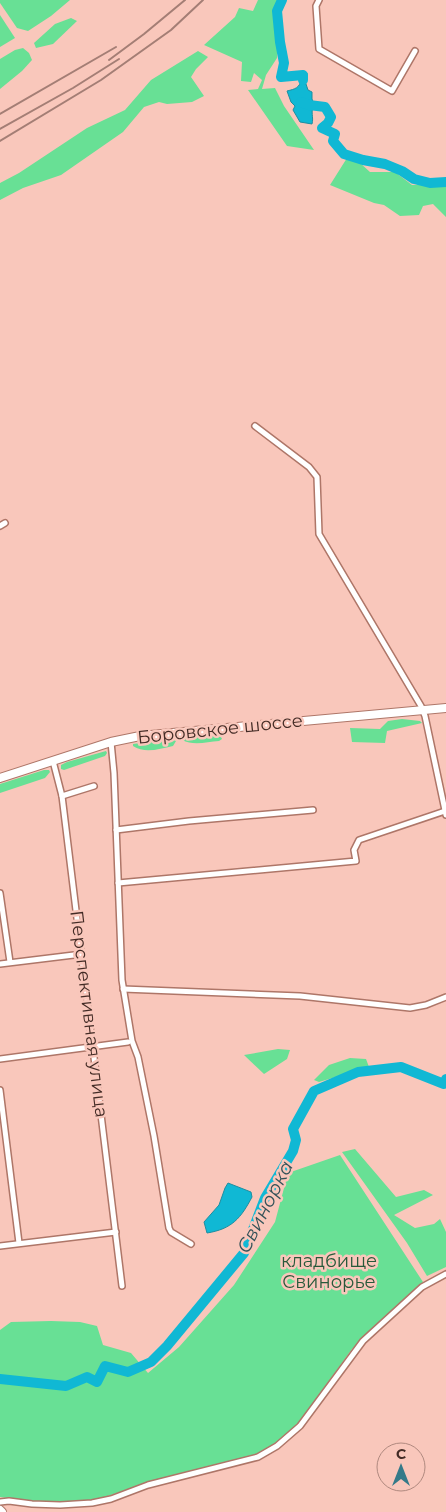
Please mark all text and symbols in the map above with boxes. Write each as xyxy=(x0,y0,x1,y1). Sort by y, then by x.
street label: Боровское шоссе xyxy=(136,709,304,749)
street label: Перспективная улица xyxy=(65,909,113,1119)
water label: Свинорка xyxy=(232,1157,298,1257)
park label: кладбище Свинорье xyxy=(281,1250,377,1293)
north arrow xyxy=(376,1442,426,1492)
text: С xyxy=(396,1445,406,1463)

